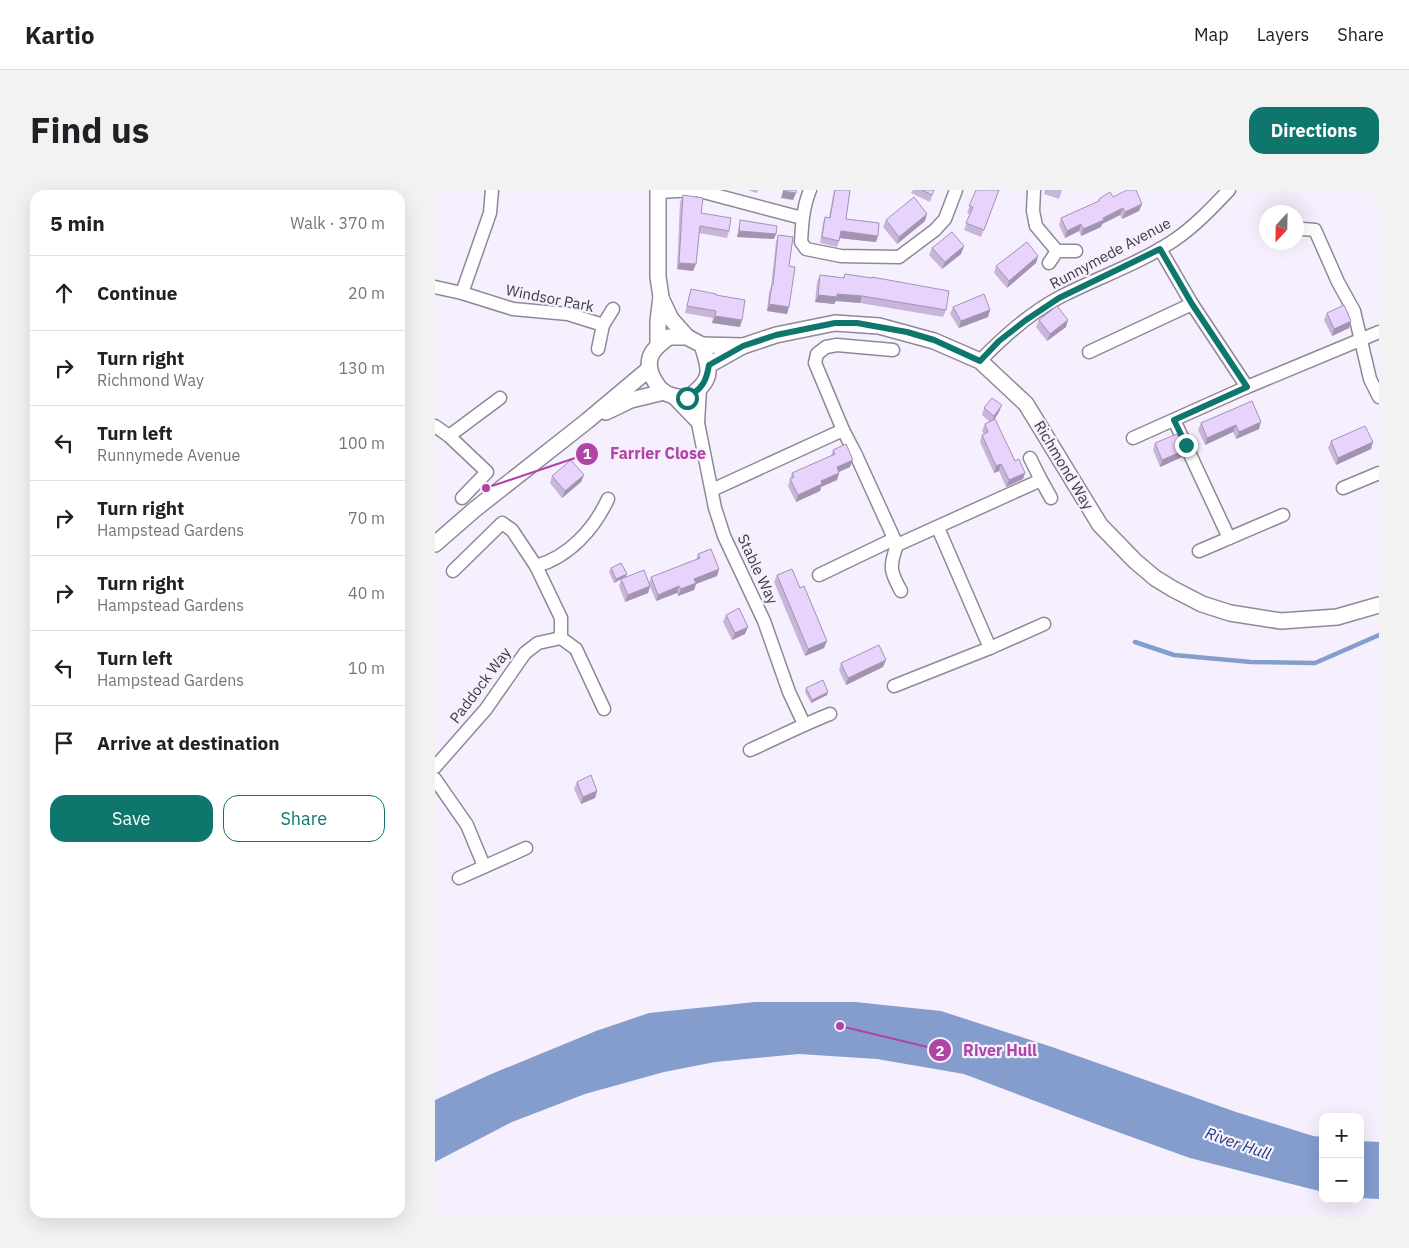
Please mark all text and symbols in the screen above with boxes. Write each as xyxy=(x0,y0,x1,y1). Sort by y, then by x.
text: Kartio xyxy=(25,19,95,51)
text: Map xyxy=(1194,23,1229,46)
text: Layers xyxy=(1257,23,1309,46)
text: Share xyxy=(1337,23,1384,46)
text: Find us xyxy=(30,107,149,153)
button: Directions xyxy=(1249,107,1379,154)
north arrow xyxy=(1259,205,1304,250)
text: 5 min xyxy=(50,209,105,237)
text: Walk · 370 m xyxy=(290,213,385,233)
street label: Runnymede Avenue xyxy=(1046,213,1174,293)
icon: ahead xyxy=(50,279,78,307)
street label: Windsor Park xyxy=(504,280,596,316)
text: Continue xyxy=(97,281,177,305)
text: 20 m xyxy=(348,283,385,303)
text: Turn right xyxy=(97,346,184,370)
icon: right xyxy=(50,354,78,382)
text: 130 m xyxy=(338,358,385,378)
text: Richmond Way xyxy=(97,370,204,390)
route start xyxy=(676,387,699,410)
street label: Richmond Way xyxy=(1030,417,1098,513)
text: Turn left xyxy=(97,421,173,445)
icon: left xyxy=(50,429,78,457)
text: 100 m xyxy=(338,433,385,453)
route end xyxy=(1175,434,1198,457)
callout: Farrier Close xyxy=(575,438,716,469)
text: Farrier Close xyxy=(610,443,706,463)
text: 1 xyxy=(582,444,592,463)
text: Runnymede Avenue xyxy=(97,445,240,465)
text: Turn right xyxy=(97,496,184,520)
icon: right xyxy=(50,504,78,532)
text: 70 m xyxy=(348,508,385,528)
text: Hampstead Gardens xyxy=(97,520,244,540)
street label: Stable Way xyxy=(734,531,783,608)
text: Turn right xyxy=(97,571,184,595)
icon: right xyxy=(50,579,78,607)
text: 40 m xyxy=(348,583,385,603)
text: Hampstead Gardens xyxy=(97,595,244,615)
street label: Paddock Way xyxy=(445,643,515,727)
text: Turn left xyxy=(97,646,173,670)
icon: left xyxy=(50,654,78,682)
text: 10 m xyxy=(348,658,385,678)
text: Hampstead Gardens xyxy=(97,670,244,690)
icon: arrive xyxy=(50,729,78,757)
text: Arrive at destination xyxy=(97,731,280,755)
button: Save xyxy=(50,795,213,842)
button: Share xyxy=(223,795,385,842)
callout: River Hull xyxy=(928,1035,1047,1066)
text: River Hull xyxy=(963,1040,1037,1060)
text: 2 xyxy=(935,1041,945,1060)
map controls xyxy=(1319,1113,1364,1203)
button: + xyxy=(1319,1113,1364,1158)
water label: River Hull xyxy=(1203,1122,1274,1164)
button: − xyxy=(1319,1158,1364,1203)

